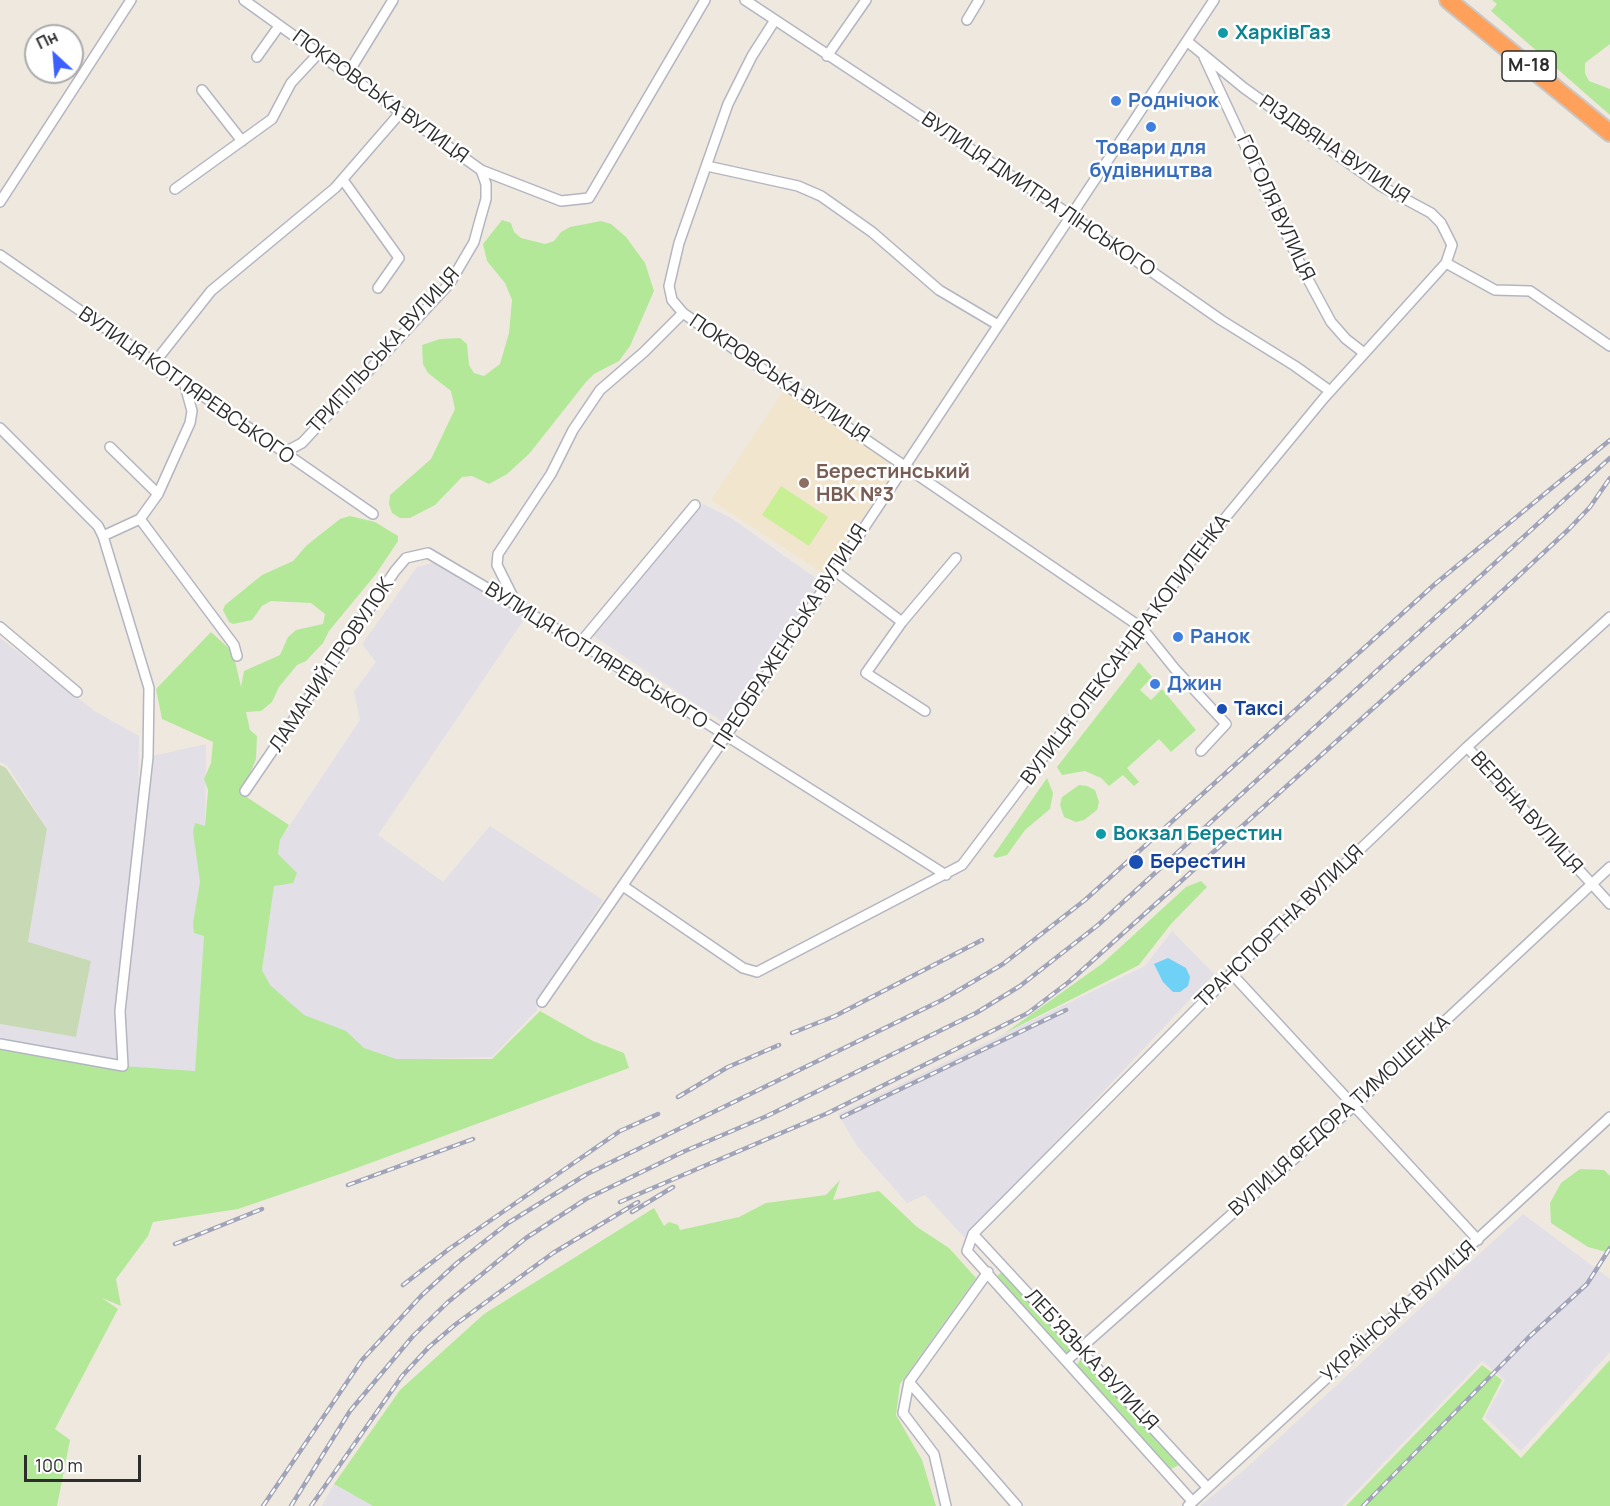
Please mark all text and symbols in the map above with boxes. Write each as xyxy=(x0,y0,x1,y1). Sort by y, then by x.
place label: ХарківГаз xyxy=(1235,21,1331,45)
north arrow xyxy=(24,24,84,84)
text: Пн xyxy=(32,25,61,54)
street label: ПОКРОВСЬКА ВУЛИЦЯ xyxy=(287,25,473,169)
marker: ХарківГаз xyxy=(1216,26,1230,40)
road number: М-18 xyxy=(1502,51,1556,81)
place label: Роднічок xyxy=(1128,89,1218,113)
street label: РІЗДВЯНА ВУЛИЦЯ xyxy=(1254,91,1414,209)
marker: Роднічок xyxy=(1109,94,1123,108)
street label: ВУЛИЦЯ ДМИТРА ЛІНСЬКОГО xyxy=(917,108,1159,282)
marker: Товари для будівництва xyxy=(1144,120,1158,134)
street label: ГОГОЛЯ ВУЛИЦЯ xyxy=(1231,131,1319,285)
place label: Товари для будівництва xyxy=(1090,136,1212,183)
street label: ТРИПІЛЬСЬКА ВУЛИЦЯ xyxy=(303,263,465,439)
street label: ВУЛИЦЯ КОТЛЯРЕВСЬКОГО xyxy=(74,302,298,470)
street label: ПОКРОВСЬКА ВУЛИЦЯ xyxy=(685,310,873,448)
place label: Берестинський НВК №3 xyxy=(816,460,970,507)
marker: Берестинський НВК №3 xyxy=(797,476,811,490)
street label: ВУЛИЦЯ ОЛЕКСАНДРА КОПИЛЕНКА xyxy=(1016,510,1236,790)
street label: ПРЕОБРАЖЕНСЬКА ВУЛИЦЯ xyxy=(709,520,873,754)
street label: ЛАМАНИЙ ПРОВУЛОК xyxy=(265,573,399,757)
street label: ВУЛИЦЯ КОТЛЯРЕВСЬКОГО xyxy=(480,578,712,734)
place label: Ранок xyxy=(1190,625,1250,649)
marker: Ранок xyxy=(1171,630,1185,644)
place label: Джин xyxy=(1167,672,1222,696)
marker: Джин xyxy=(1148,677,1162,691)
place label: Таксі xyxy=(1234,697,1284,721)
marker: Таксі xyxy=(1215,702,1229,716)
street label: ВЕРБНА ВУЛИЦЯ xyxy=(1465,747,1587,879)
place label: Вокзал Берестин xyxy=(1113,822,1283,846)
marker: Вокзал Берестин xyxy=(1094,827,1108,841)
street label: ТРАНСПОРТНА ВУЛИЦЯ xyxy=(1191,840,1369,1014)
place label: Берестин xyxy=(1150,850,1246,874)
marker: Берестин xyxy=(1127,853,1145,871)
street label: ВУЛИЦЯ ФЕДОРА ТИМОШЕНКА xyxy=(1225,1010,1455,1222)
street label: УКРАЇНСЬКА ВУЛИЦЯ xyxy=(1317,1236,1481,1388)
street label: ЛЕБ'ЯЗЬКА ВУЛИЦЯ xyxy=(1019,1284,1163,1436)
scale bar xyxy=(27,1443,144,1481)
text: 100 m xyxy=(35,1453,83,1477)

